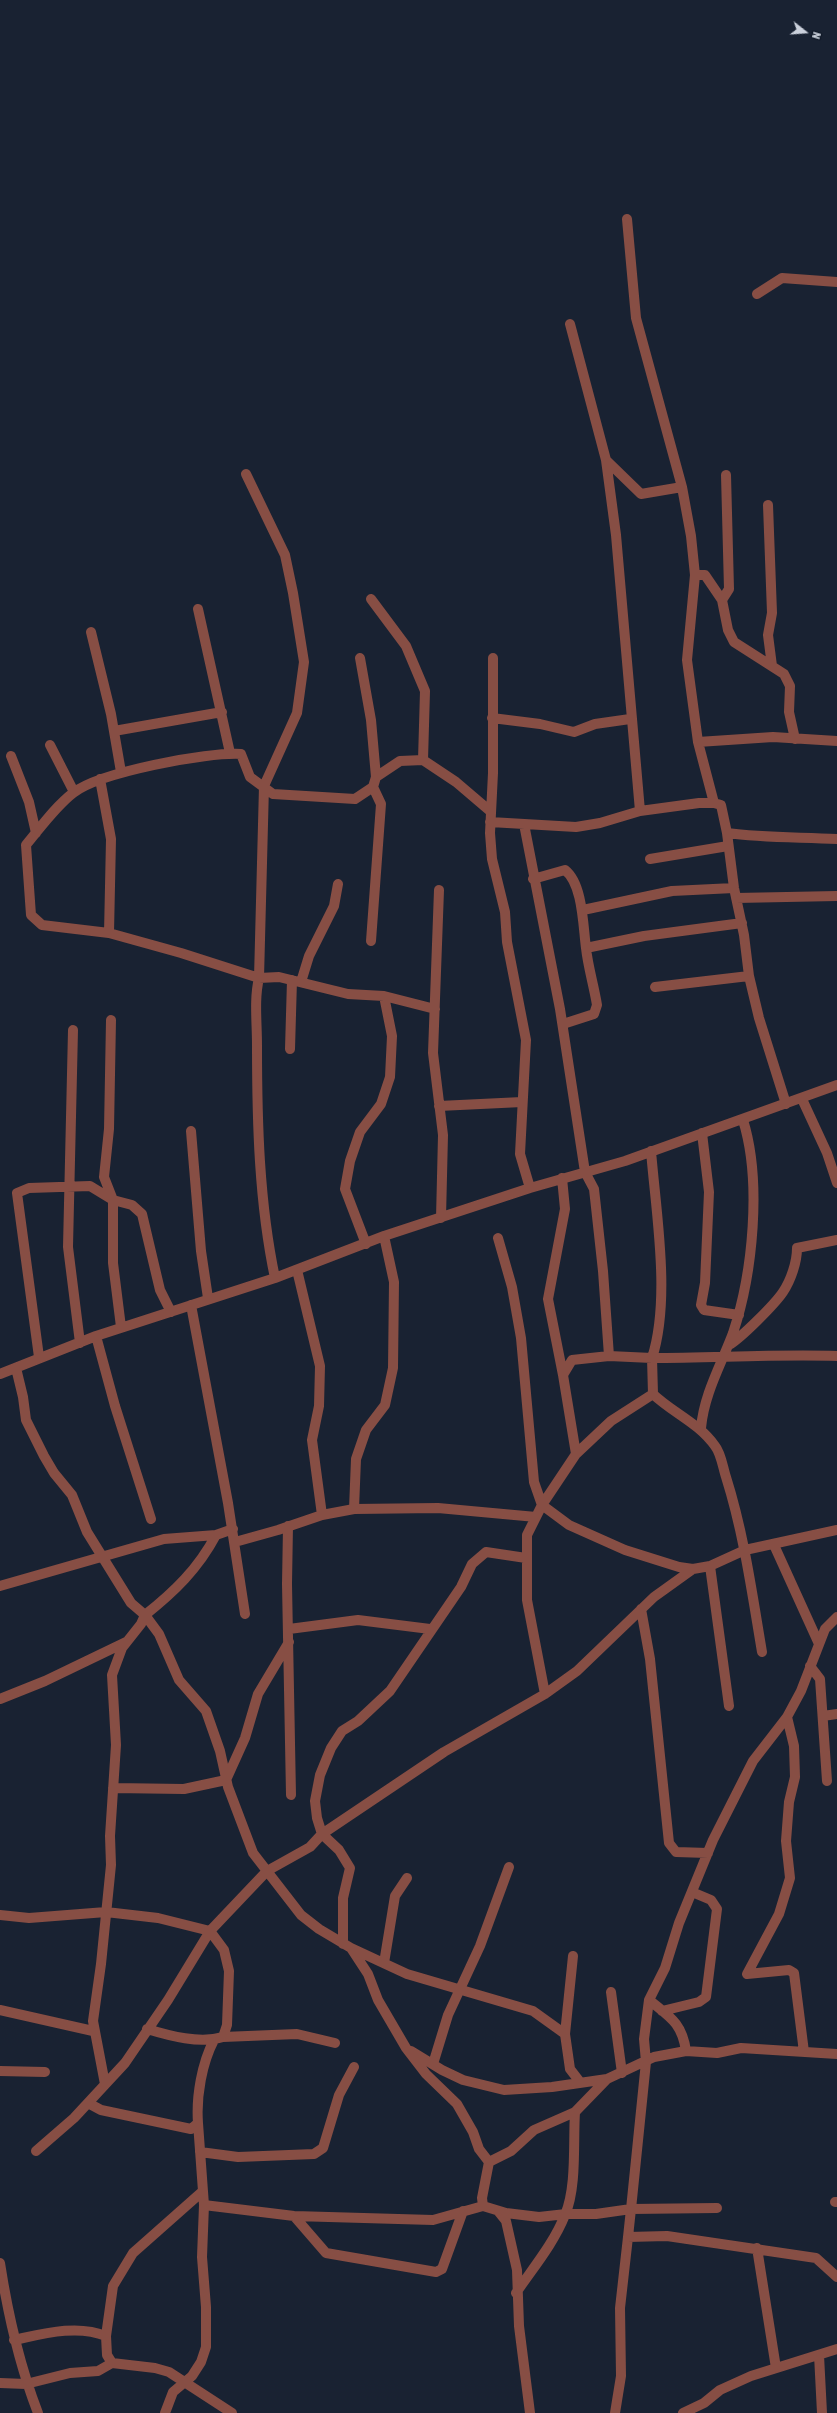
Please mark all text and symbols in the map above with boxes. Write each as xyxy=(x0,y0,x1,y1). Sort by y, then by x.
north arrow xyxy=(785,12,825,52)
text: N xyxy=(810,31,823,40)

